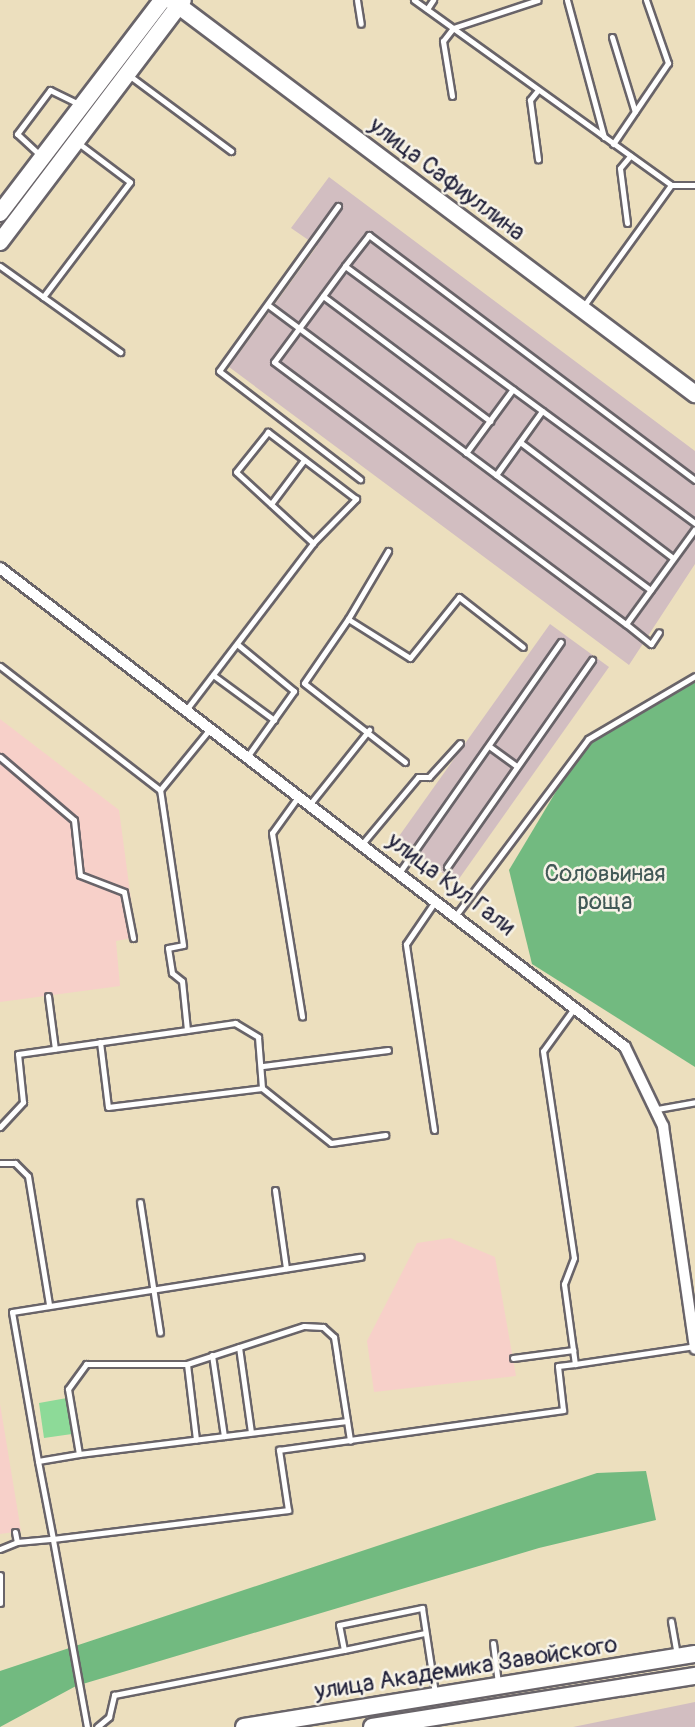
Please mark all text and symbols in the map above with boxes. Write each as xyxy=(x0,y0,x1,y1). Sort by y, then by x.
street label: улица Сафиуллина xyxy=(363,111,531,247)
street label: улица Кул Гали xyxy=(381,827,521,941)
park label: Соловьиная роща xyxy=(544,860,666,916)
street label: улица Академика Завойского xyxy=(313,1630,619,1706)

